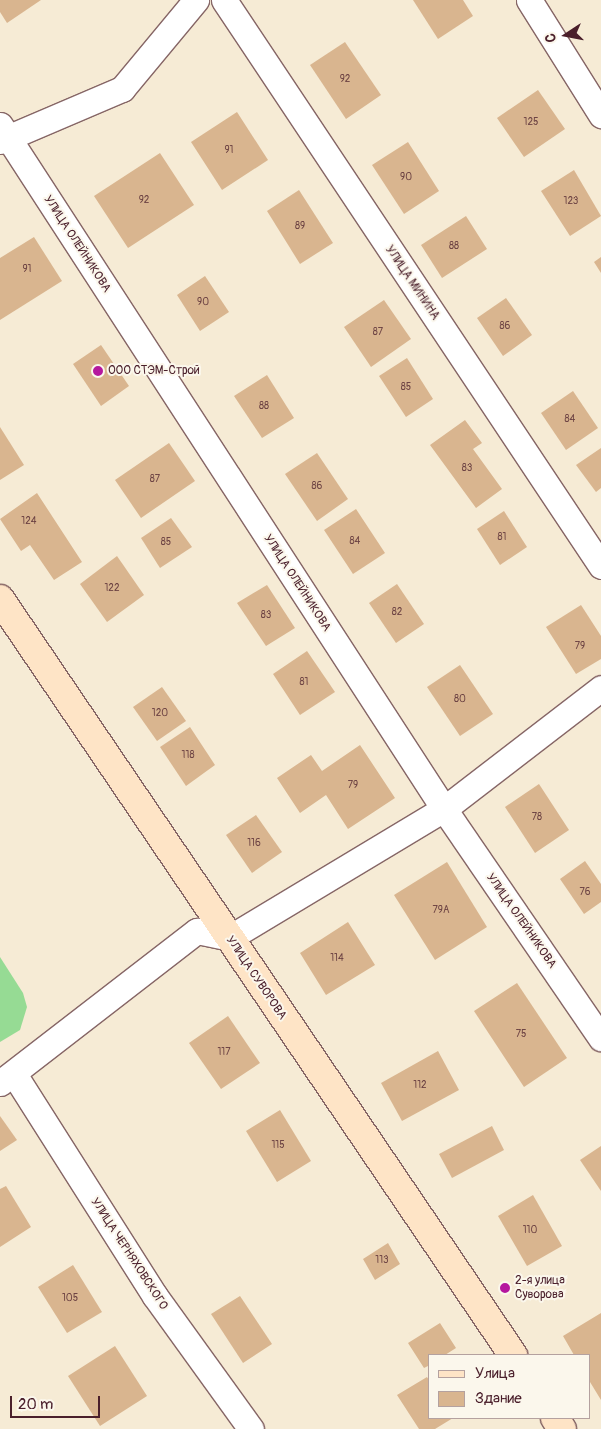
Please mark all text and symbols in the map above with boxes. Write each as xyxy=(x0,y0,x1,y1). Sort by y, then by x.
north arrow xyxy=(541,10,591,60)
text: С xyxy=(542,32,560,44)
house number: 92 xyxy=(340,74,350,86)
house number: 125 xyxy=(524,117,538,129)
house number: 91 xyxy=(224,145,234,157)
house number: 90 xyxy=(400,172,412,184)
street label: УЛИЦА ОЛЕЙНИКОВА xyxy=(40,193,114,295)
house number: 92 xyxy=(139,195,149,207)
house number: 123 xyxy=(564,196,578,208)
house number: 89 xyxy=(295,221,305,233)
house number: 88 xyxy=(449,241,459,253)
street label: УЛИЦА МИНИНА xyxy=(382,243,442,323)
house number: 91 xyxy=(22,264,32,276)
house number: 90 xyxy=(197,297,209,309)
house number: 86 xyxy=(500,321,510,333)
house number: 87 xyxy=(373,327,383,339)
place label: ООО СТЭМ-Строй xyxy=(108,364,200,378)
marker: ООО СТЭМ-Строй xyxy=(92,365,104,377)
house number: 85 xyxy=(401,382,411,394)
house number: 88 xyxy=(259,401,269,413)
house number: 84 xyxy=(565,414,575,426)
house number: 83 xyxy=(462,463,472,475)
house number: 87 xyxy=(150,474,160,486)
house number: 86 xyxy=(312,481,322,493)
house number: 124 xyxy=(21,516,37,528)
street label: УЛИЦА ОЛЕЙНИКОВА xyxy=(260,532,334,634)
house number: 81 xyxy=(498,532,506,544)
house number: 84 xyxy=(350,536,360,548)
house number: 85 xyxy=(161,537,171,549)
house number: 122 xyxy=(104,583,120,595)
house number: 82 xyxy=(392,607,402,619)
house number: 83 xyxy=(261,610,271,622)
house number: 79 xyxy=(575,641,585,653)
house number: 81 xyxy=(300,677,308,689)
house number: 80 xyxy=(454,694,466,706)
house number: 120 xyxy=(152,708,168,720)
house number: 118 xyxy=(182,750,194,762)
house number: 79 xyxy=(348,780,358,792)
house number: 78 xyxy=(532,812,542,824)
house number: 116 xyxy=(247,838,261,850)
street label: УЛИЦА ОЛЕЙНИКОВА xyxy=(483,871,559,971)
house number: 76 xyxy=(579,887,591,899)
house number: 79А xyxy=(433,905,449,917)
street label: УЛИЦА СУВОРОВА xyxy=(223,933,289,1023)
house number: 114 xyxy=(330,953,344,965)
house number: 75 xyxy=(516,1029,526,1041)
house number: 117 xyxy=(217,1047,231,1059)
house number: 112 xyxy=(413,1080,427,1092)
house number: 115 xyxy=(271,1140,285,1152)
street label: УЛИЦА ЧЕРНЯХОВСКОГО xyxy=(87,1195,171,1313)
house number: 110 xyxy=(523,1225,537,1237)
house number: 113 xyxy=(375,1255,389,1267)
place label: 2-я улица Суворова xyxy=(515,1274,565,1302)
marker: 2-я улица Суворова xyxy=(499,1282,511,1294)
house number: 105 xyxy=(62,1293,78,1305)
legend xyxy=(428,1354,591,1419)
text: Улица xyxy=(475,1364,515,1383)
scale bar xyxy=(12,1386,102,1418)
text: Здание xyxy=(475,1389,522,1408)
text: 20 m xyxy=(18,1395,53,1414)

